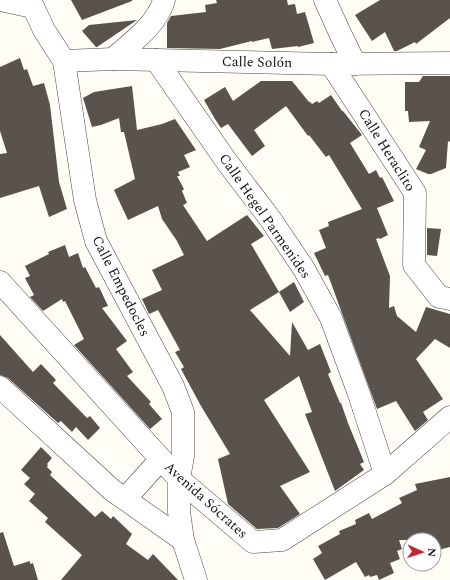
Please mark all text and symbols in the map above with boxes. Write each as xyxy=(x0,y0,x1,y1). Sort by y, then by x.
street label: Calle Solón xyxy=(222,51,292,73)
street label: Calle Heraclito xyxy=(353,105,421,195)
street label: Calle Hegel Parmenides xyxy=(214,149,316,283)
street label: Calle Empedocles xyxy=(87,232,155,340)
street label: Avenida Sócrates xyxy=(159,457,253,543)
north arrow xyxy=(402,532,442,572)
text: N xyxy=(423,548,440,557)

